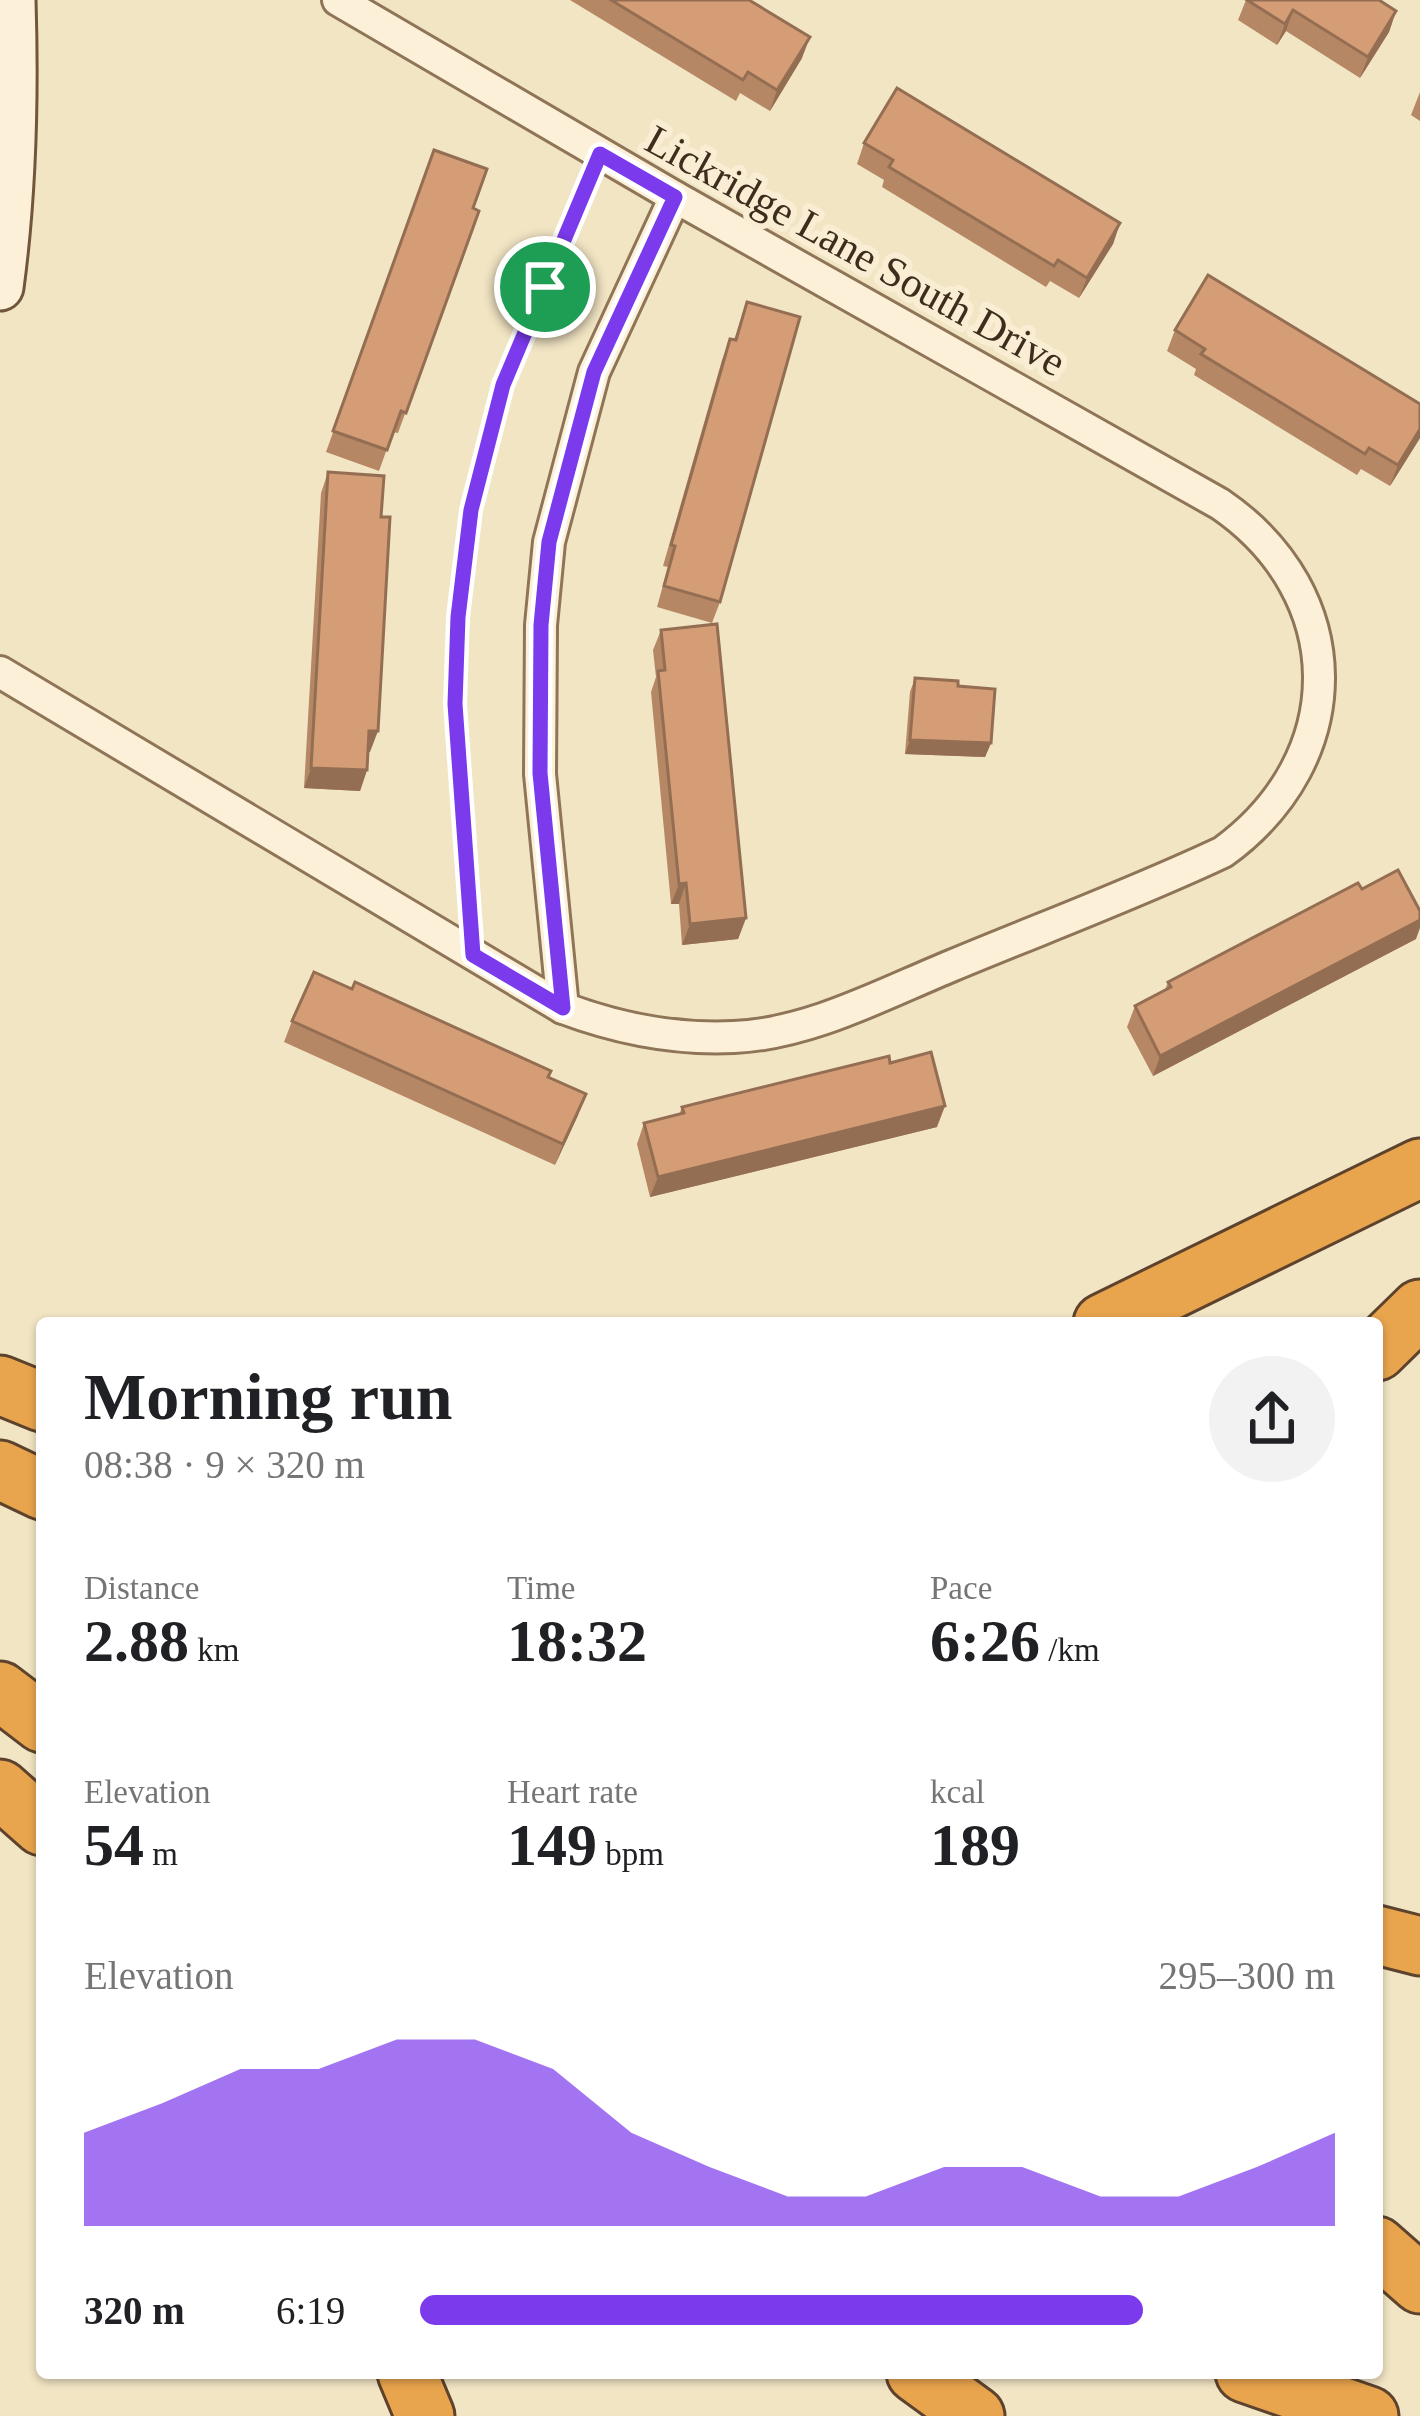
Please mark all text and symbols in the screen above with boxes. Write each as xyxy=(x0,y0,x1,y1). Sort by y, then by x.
street label: Lickridge Lane South Drive xyxy=(638,116,1073,385)
pin xyxy=(494,236,596,338)
icon: arrive xyxy=(512,254,578,320)
button: share xyxy=(1209,1356,1335,1482)
text: Morning run xyxy=(84,1360,453,1433)
text: 08:38 · 9 × 320 m xyxy=(84,1443,365,1486)
text: Distance xyxy=(84,1570,199,1606)
text: Time xyxy=(507,1570,575,1606)
text: Pace xyxy=(930,1570,992,1606)
text: 2.88 xyxy=(84,1608,189,1674)
text: 18:32 xyxy=(507,1608,647,1674)
text: 6:26 xyxy=(930,1608,1040,1674)
text: km xyxy=(189,1632,239,1668)
text: /km xyxy=(1040,1632,1100,1668)
text: Elevation xyxy=(84,1774,210,1810)
text: Heart rate xyxy=(507,1774,638,1810)
text: kcal xyxy=(930,1774,985,1810)
text: 54 xyxy=(84,1812,144,1878)
text: 149 xyxy=(507,1812,597,1878)
text: 189 xyxy=(930,1812,1020,1878)
text: m xyxy=(144,1836,178,1872)
text: bpm xyxy=(597,1836,664,1872)
text: Elevation xyxy=(84,1954,233,1997)
text: 295–300 m xyxy=(1158,1954,1335,1997)
text: 320 m xyxy=(84,2289,185,2332)
text: 6:19 xyxy=(276,2289,345,2332)

